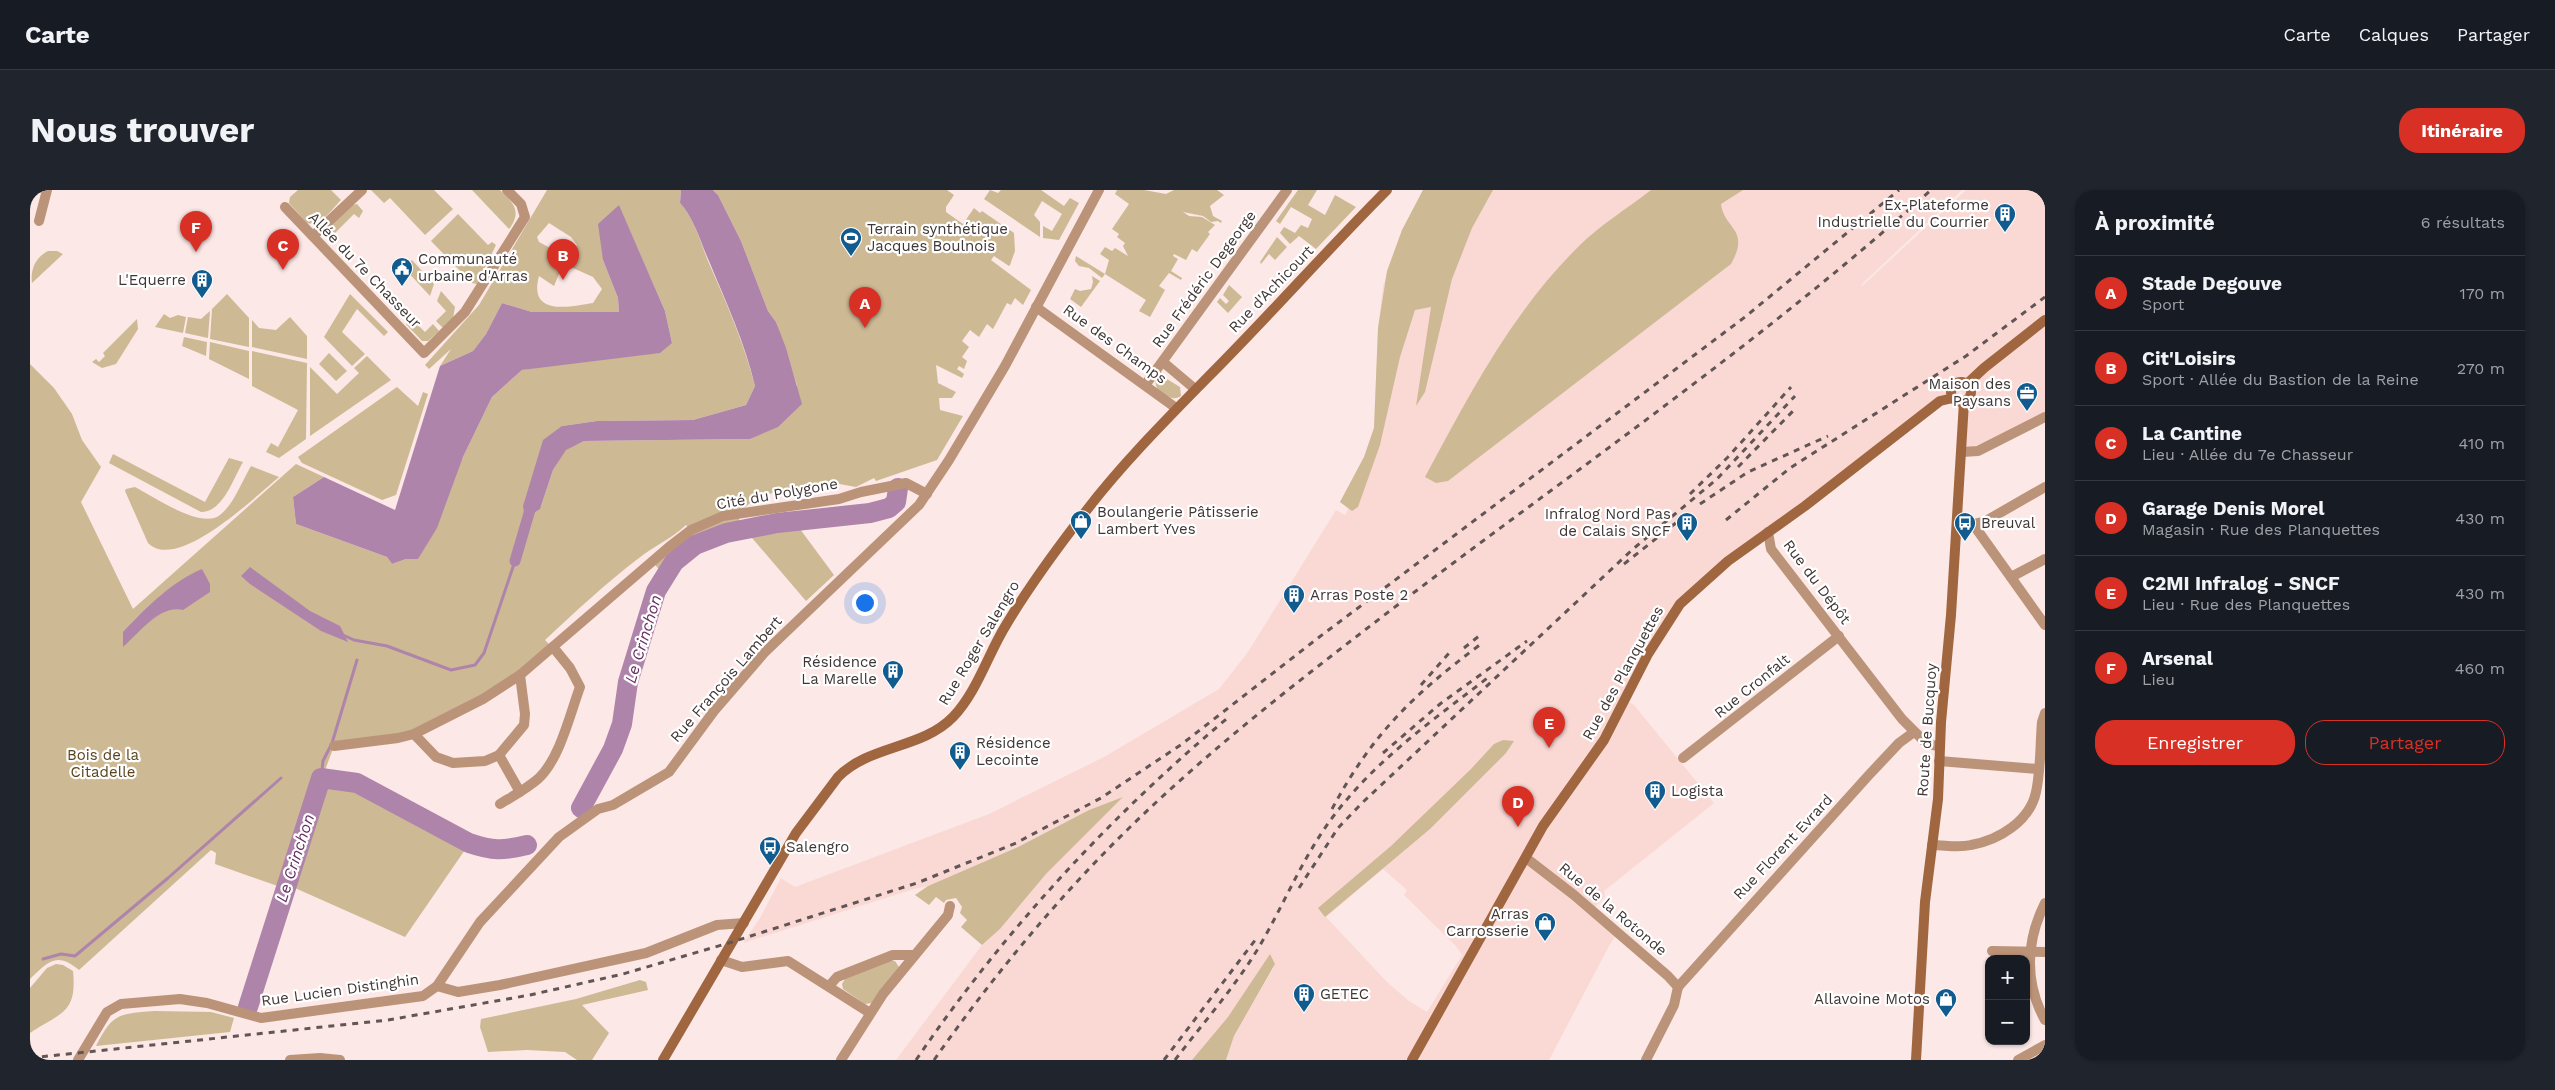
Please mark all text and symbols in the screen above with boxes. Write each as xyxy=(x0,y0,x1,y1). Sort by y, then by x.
text: Carte xyxy=(25,21,90,49)
text: Carte xyxy=(2283,24,2331,45)
text: Calques xyxy=(2359,24,2429,45)
text: Partager xyxy=(2457,24,2530,45)
button: Itinéraire xyxy=(2399,108,2525,153)
text: Nous trouver xyxy=(30,109,254,151)
place label: Ex-Plateforme Industrielle du Courrier xyxy=(1817,196,1989,231)
building icon: Ex-Plateforme Industrielle du Courrier xyxy=(1993,202,2017,233)
street label: Rue Frédéric Degeorge xyxy=(1148,207,1260,351)
street label: Allée du 7e Chasseur xyxy=(305,208,425,332)
text: À proximité xyxy=(2095,210,2215,235)
pin: F xyxy=(180,211,212,252)
text: 6 résultats xyxy=(2421,213,2505,232)
place label: Terrain synthétique Jacques Boulnois xyxy=(867,220,1008,255)
sports icon: Terrain synthétique Jacques Boulnois xyxy=(839,226,863,257)
pin: C xyxy=(267,229,299,270)
pin: B xyxy=(547,239,579,280)
street label: Rue d'Achicourt xyxy=(1225,241,1318,336)
place label: Communauté urbaine d'Arras xyxy=(418,250,528,285)
public building icon: Communauté urbaine d'Arras xyxy=(390,256,414,287)
building icon: L'Equerre xyxy=(190,268,214,299)
place label: L'Equerre xyxy=(118,271,186,289)
text: Stade Degouve xyxy=(2142,272,2282,295)
text: A xyxy=(2106,284,2116,303)
text: 170 m xyxy=(2459,284,2505,303)
pin: A xyxy=(849,287,881,328)
text: Sport xyxy=(2142,295,2185,314)
street label: Rue des Champs xyxy=(1060,300,1170,388)
text: Cit'Loisirs xyxy=(2142,347,2236,370)
text: B xyxy=(2106,359,2116,378)
text: 270 m xyxy=(2457,359,2505,378)
text: Sport · Allée du Bastion de la Reine xyxy=(2142,370,2419,389)
place label: Maison des Paysans xyxy=(1929,375,2011,410)
office icon: Maison des Paysans xyxy=(2015,381,2039,412)
text: La Cantine xyxy=(2142,422,2242,445)
text: C xyxy=(2106,434,2116,453)
text: 410 m xyxy=(2459,434,2505,453)
text: Lieu · Allée du 7e Chasseur xyxy=(2142,445,2353,464)
street label: Cité du Polygone xyxy=(715,474,839,514)
text: Garage Denis Morel xyxy=(2142,497,2324,520)
place label: Boulangerie Pâtisserie Lambert Yves xyxy=(1097,503,1259,538)
place label: Infralog Nord Pas de Calais SNCF xyxy=(1545,505,1671,540)
shop icon: Boulangerie Pâtisserie Lambert Yves xyxy=(1069,509,1093,540)
text: D xyxy=(2105,509,2117,528)
text: 430 m xyxy=(2455,509,2505,528)
building icon: Infralog Nord Pas de Calais SNCF xyxy=(1675,511,1699,542)
bus stop icon: Breuval xyxy=(1953,511,1977,542)
place label: Breuval xyxy=(1981,514,2036,532)
text: Magasin · Rue des Planquettes xyxy=(2142,520,2380,539)
street label: Rue du Dépôt xyxy=(1780,536,1855,628)
text: C2MI Infralog - SNCF xyxy=(2142,572,2340,595)
street label: Rue Roger Salengro xyxy=(935,577,1023,709)
building icon: Arras Poste 2 xyxy=(1282,583,1306,614)
text: E xyxy=(2106,584,2116,603)
text: 430 m xyxy=(2455,584,2505,603)
place label: Arras Poste 2 xyxy=(1310,586,1408,604)
your location xyxy=(852,590,878,616)
water label: Le Crinchon xyxy=(621,592,665,686)
text: Lieu · Rue des Planquettes xyxy=(2142,595,2350,614)
street label: Rue des Planquettes xyxy=(1579,603,1667,743)
street label: Rue François Lambert xyxy=(666,612,786,746)
text: Arsenal xyxy=(2142,647,2213,670)
street label: Rue Cronfalt xyxy=(1711,650,1794,722)
place label: Résidence La Marelle xyxy=(801,653,877,688)
building icon: Résidence La Marelle xyxy=(881,659,905,690)
text: F xyxy=(2106,659,2116,678)
text: 460 m xyxy=(2455,659,2505,678)
street label: Route de Bucquoy xyxy=(1913,662,1941,797)
text: Lieu xyxy=(2142,670,2175,689)
pin: E xyxy=(1533,707,1565,748)
button: Enregistrer xyxy=(2095,720,2295,765)
button: Partager xyxy=(2305,720,2505,765)
place label: Résidence Lecointe xyxy=(976,734,1051,769)
building icon: Résidence Lecointe xyxy=(948,740,972,771)
park label: Bois de la Citadelle xyxy=(67,746,140,781)
building icon: Logista xyxy=(1643,779,1667,810)
place label: Logista xyxy=(1671,782,1724,800)
pin: D xyxy=(1502,786,1534,827)
street label: Rue Florent Evrard xyxy=(1730,791,1836,903)
water label: Le Crinchon xyxy=(272,812,318,904)
bus stop icon: Salengro xyxy=(758,835,782,866)
place label: Salengro xyxy=(786,838,849,856)
street label: Rue de la Rotonde xyxy=(1555,859,1671,959)
place label: Arras Carrosserie xyxy=(1446,905,1529,940)
shop icon: Arras Carrosserie xyxy=(1533,911,1557,942)
map controls xyxy=(1985,955,2030,1045)
button: + xyxy=(1985,955,2030,1000)
street label: Rue Lucien Distinghin xyxy=(260,970,420,1010)
building icon: GETEC xyxy=(1292,982,1316,1013)
place label: GETEC xyxy=(1320,985,1369,1003)
shop icon: Allavoine Motos xyxy=(1934,987,1958,1018)
place label: Allavoine Motos xyxy=(1814,990,1930,1008)
button: − xyxy=(1985,1000,2030,1045)

